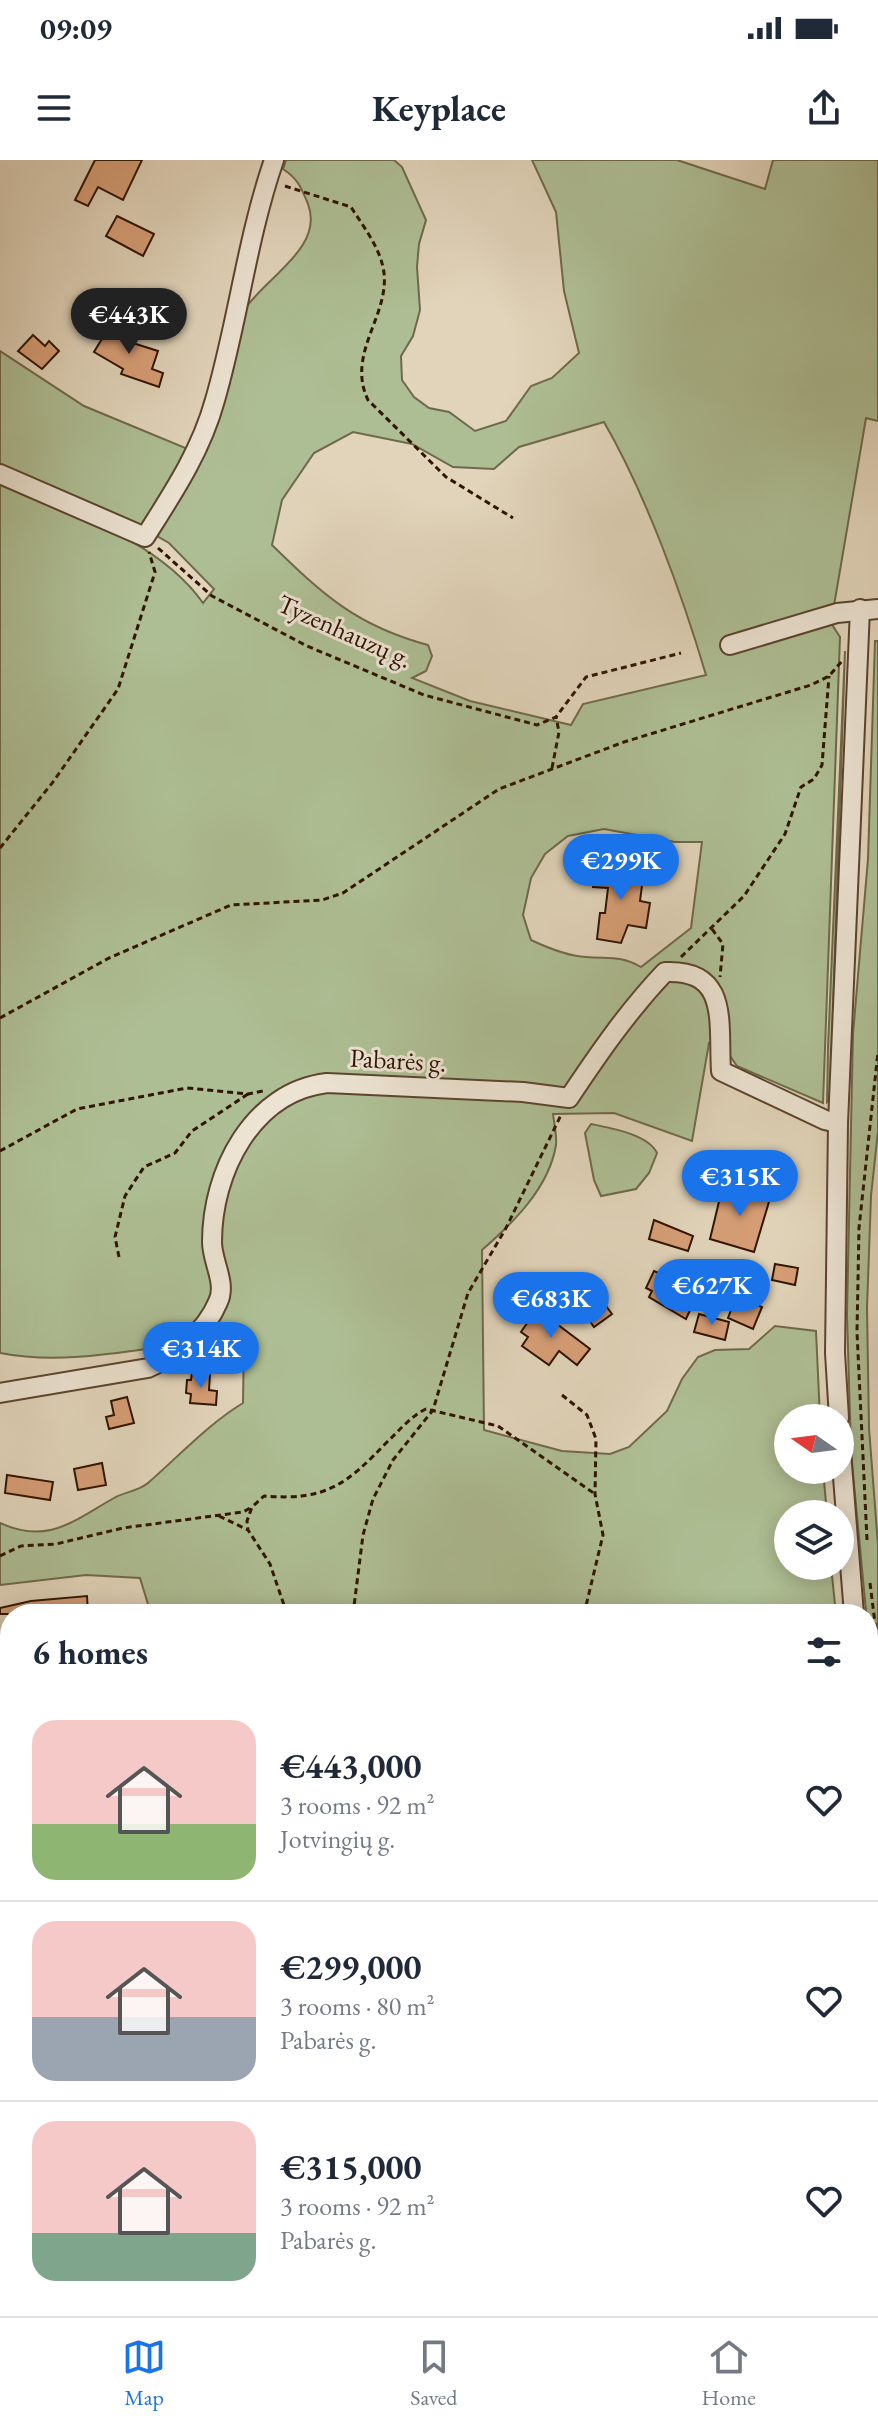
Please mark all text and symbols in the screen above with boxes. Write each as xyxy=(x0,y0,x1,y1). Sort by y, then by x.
text: 09:09 xyxy=(40,9,112,48)
text: Keyplace xyxy=(372,85,506,132)
icon: menu xyxy=(32,86,76,130)
icon: share xyxy=(802,86,846,130)
pin: €443K xyxy=(73,288,185,356)
text: €443K xyxy=(89,297,169,331)
street label: Tyzenhauzų g. xyxy=(273,586,417,676)
pin: €299K xyxy=(565,834,677,902)
text: €299K xyxy=(581,843,661,877)
street label: Pabarės g. xyxy=(349,1041,447,1079)
pin: €315K xyxy=(684,1150,796,1218)
text: €315K xyxy=(700,1159,780,1193)
pin: €627K xyxy=(656,1259,768,1327)
text: €627K xyxy=(672,1268,752,1302)
pin: €683K xyxy=(495,1272,607,1340)
text: €683K xyxy=(511,1281,591,1315)
pin: €314K xyxy=(145,1322,257,1390)
text: €314K xyxy=(161,1331,241,1365)
north arrow xyxy=(774,1404,854,1484)
map controls xyxy=(774,1404,854,1580)
button: layers xyxy=(774,1500,854,1580)
text: 6 homes xyxy=(32,1630,148,1674)
icon: filters xyxy=(802,1630,846,1674)
text: €443,000 xyxy=(280,1744,421,1788)
icon: home xyxy=(96,1752,192,1848)
icon: heart xyxy=(802,1778,846,1822)
text: 3 rooms · 92 m² xyxy=(280,1788,435,1822)
text: Jotvingių g. xyxy=(280,1822,395,1856)
text: €299,000 xyxy=(280,1945,421,1989)
icon: home xyxy=(96,1953,192,2049)
icon: heart xyxy=(802,1979,846,2023)
text: 3 rooms · 80 m² xyxy=(280,1989,435,2023)
text: Pabarės g. xyxy=(280,2023,376,2057)
text: €315,000 xyxy=(280,2145,421,2189)
icon: home xyxy=(96,2153,192,2249)
icon: heart xyxy=(802,2179,846,2223)
text: 3 rooms · 92 m² xyxy=(280,2189,435,2223)
text: Pabarės g. xyxy=(280,2223,376,2257)
tab: Map xyxy=(122,2335,166,2412)
tab: Saved xyxy=(410,2335,457,2412)
tab: Home xyxy=(702,2335,756,2412)

